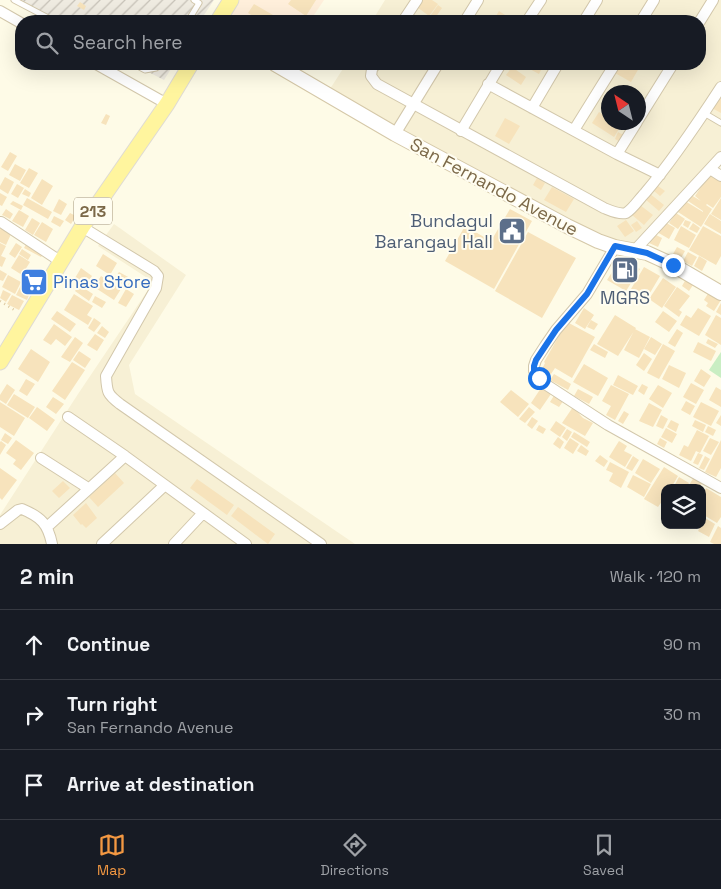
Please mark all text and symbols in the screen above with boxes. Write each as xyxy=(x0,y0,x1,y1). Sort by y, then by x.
search box xyxy=(15,15,706,70)
icon: search xyxy=(33,29,61,57)
text: Search here xyxy=(73,30,183,55)
north arrow xyxy=(601,85,646,130)
street label: San Fernando Avenue xyxy=(406,132,582,241)
road number: 213 xyxy=(74,198,112,225)
place label: Bundagul Barangay Hall xyxy=(375,209,493,253)
public building icon: Bundagul Barangay Hall xyxy=(497,216,527,246)
route end xyxy=(662,254,685,277)
fuel station icon: MGRS xyxy=(610,255,640,285)
supermarket icon: Pinas Store xyxy=(19,267,49,297)
place label: Pinas Store xyxy=(53,270,151,293)
place label: MGRS xyxy=(600,286,650,309)
route start xyxy=(528,367,551,390)
map controls xyxy=(661,484,706,529)
button: layers xyxy=(661,484,706,529)
text: 2 min xyxy=(20,563,74,590)
text: Walk · 120 m xyxy=(610,566,701,587)
icon: ahead xyxy=(20,631,48,659)
text: Continue xyxy=(67,632,150,657)
text: 90 m xyxy=(663,634,701,655)
text: Turn right xyxy=(67,692,157,717)
icon: right xyxy=(20,701,48,729)
text: 30 m xyxy=(663,704,701,725)
text: San Fernando Avenue xyxy=(67,717,233,738)
icon: arrive xyxy=(20,771,48,799)
text: Arrive at destination xyxy=(67,772,255,797)
tab: Map xyxy=(97,831,126,879)
tab: Directions xyxy=(320,831,389,879)
tab: Saved xyxy=(583,831,624,879)

